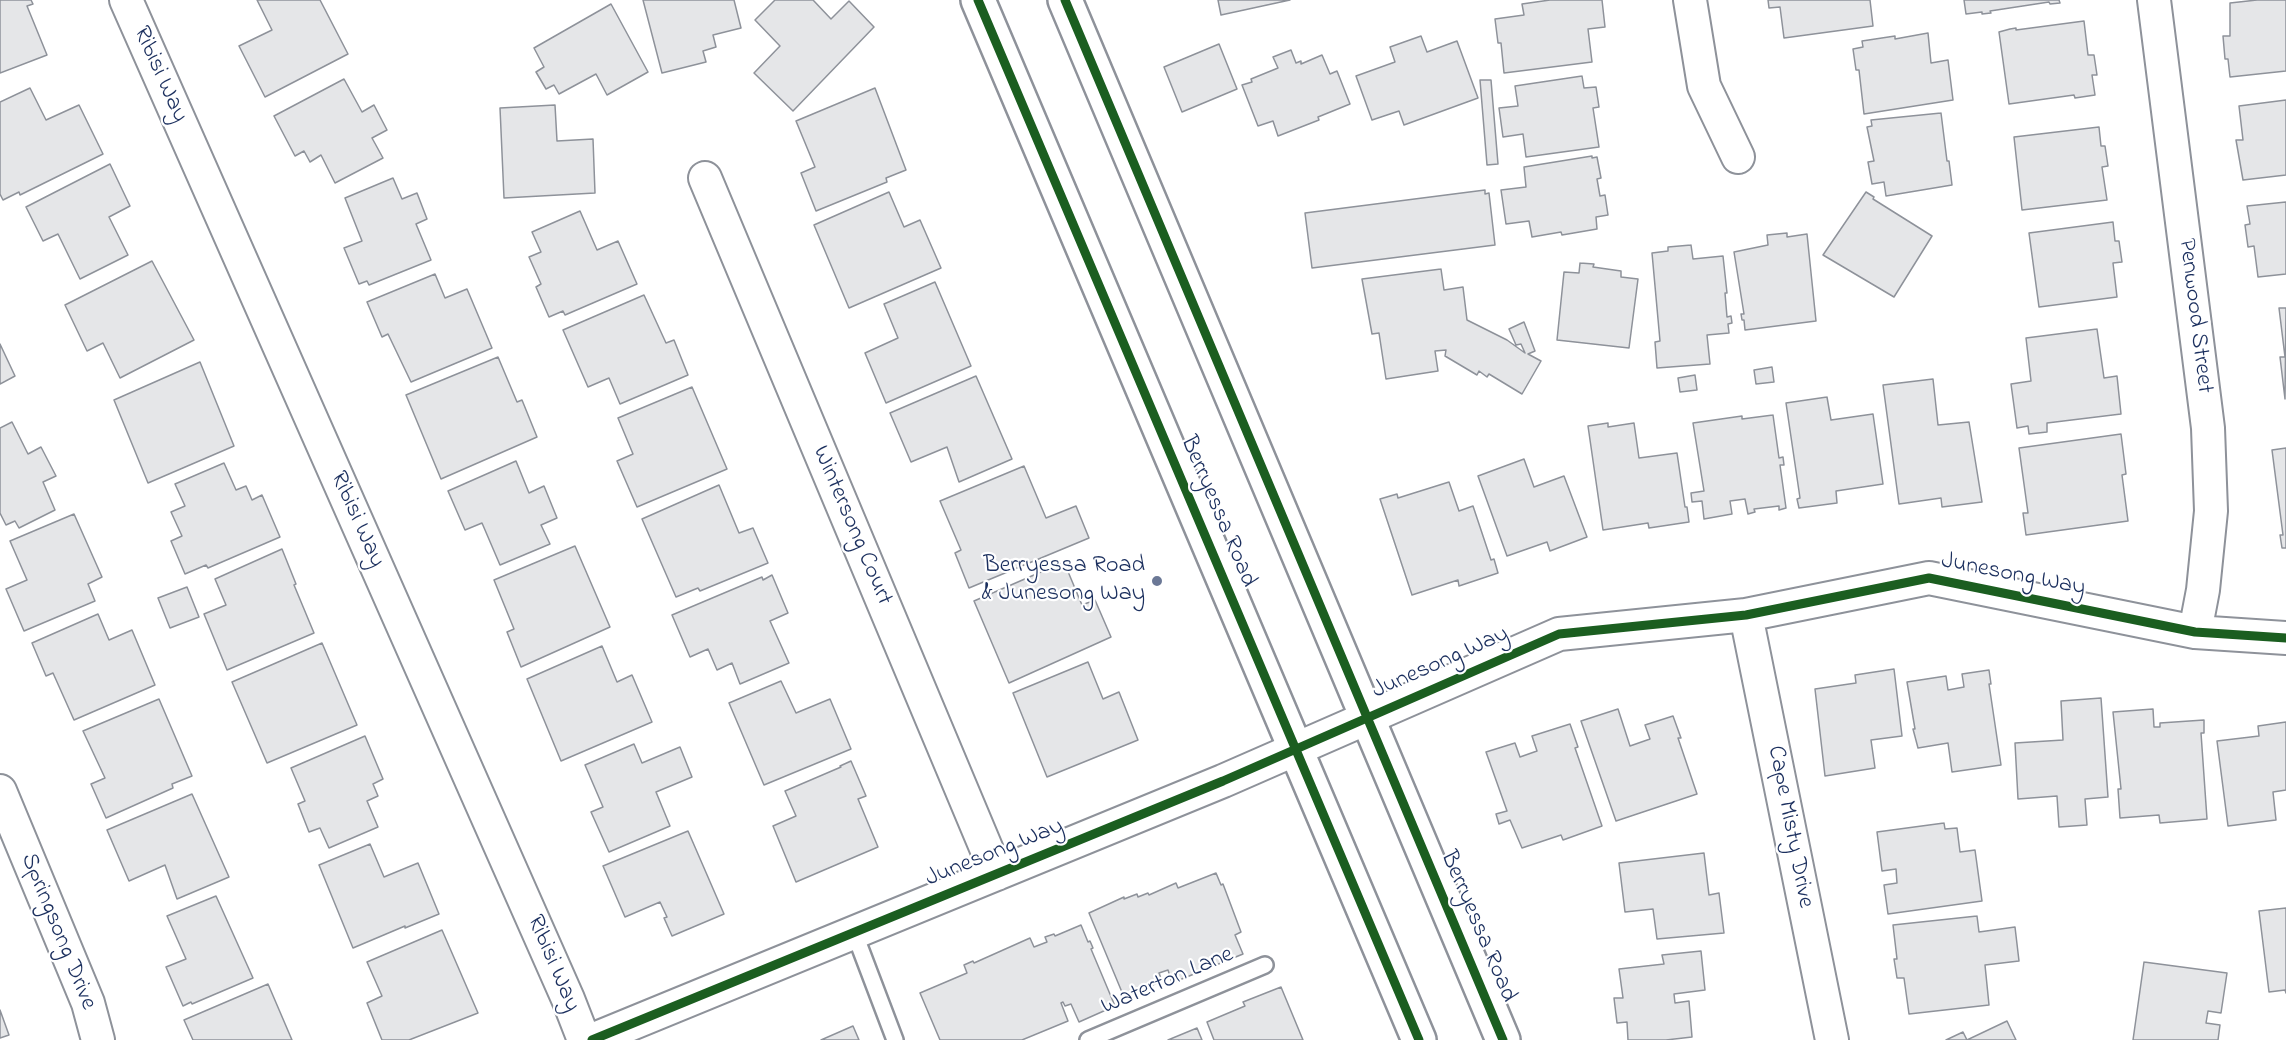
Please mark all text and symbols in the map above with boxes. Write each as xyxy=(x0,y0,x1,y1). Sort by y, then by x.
street label: Ribisi Way xyxy=(125,23,193,127)
street label: Penwood Street xyxy=(2170,237,2218,395)
street label: Berryessa Road xyxy=(1172,432,1262,592)
street label: Wintersong Court xyxy=(804,442,898,610)
street label: Ribisi Way xyxy=(322,468,390,572)
street label: Junesong Way xyxy=(1939,548,2087,604)
place label: Berryessa Road & Junesong Way xyxy=(982,553,1145,609)
marker: Berryessa Road & Junesong Way xyxy=(1150,574,1164,588)
street label: Junesong Way xyxy=(1368,621,1514,707)
street label: Cape Misty Drive xyxy=(1759,743,1819,911)
street label: Junesong Way xyxy=(922,813,1068,895)
street label: Berryessa Road xyxy=(1432,847,1522,1007)
street label: Springsong Drive xyxy=(13,850,101,1014)
street label: Ribisi Way xyxy=(519,911,585,1017)
street label: Waterton Lane xyxy=(1098,941,1238,1023)

